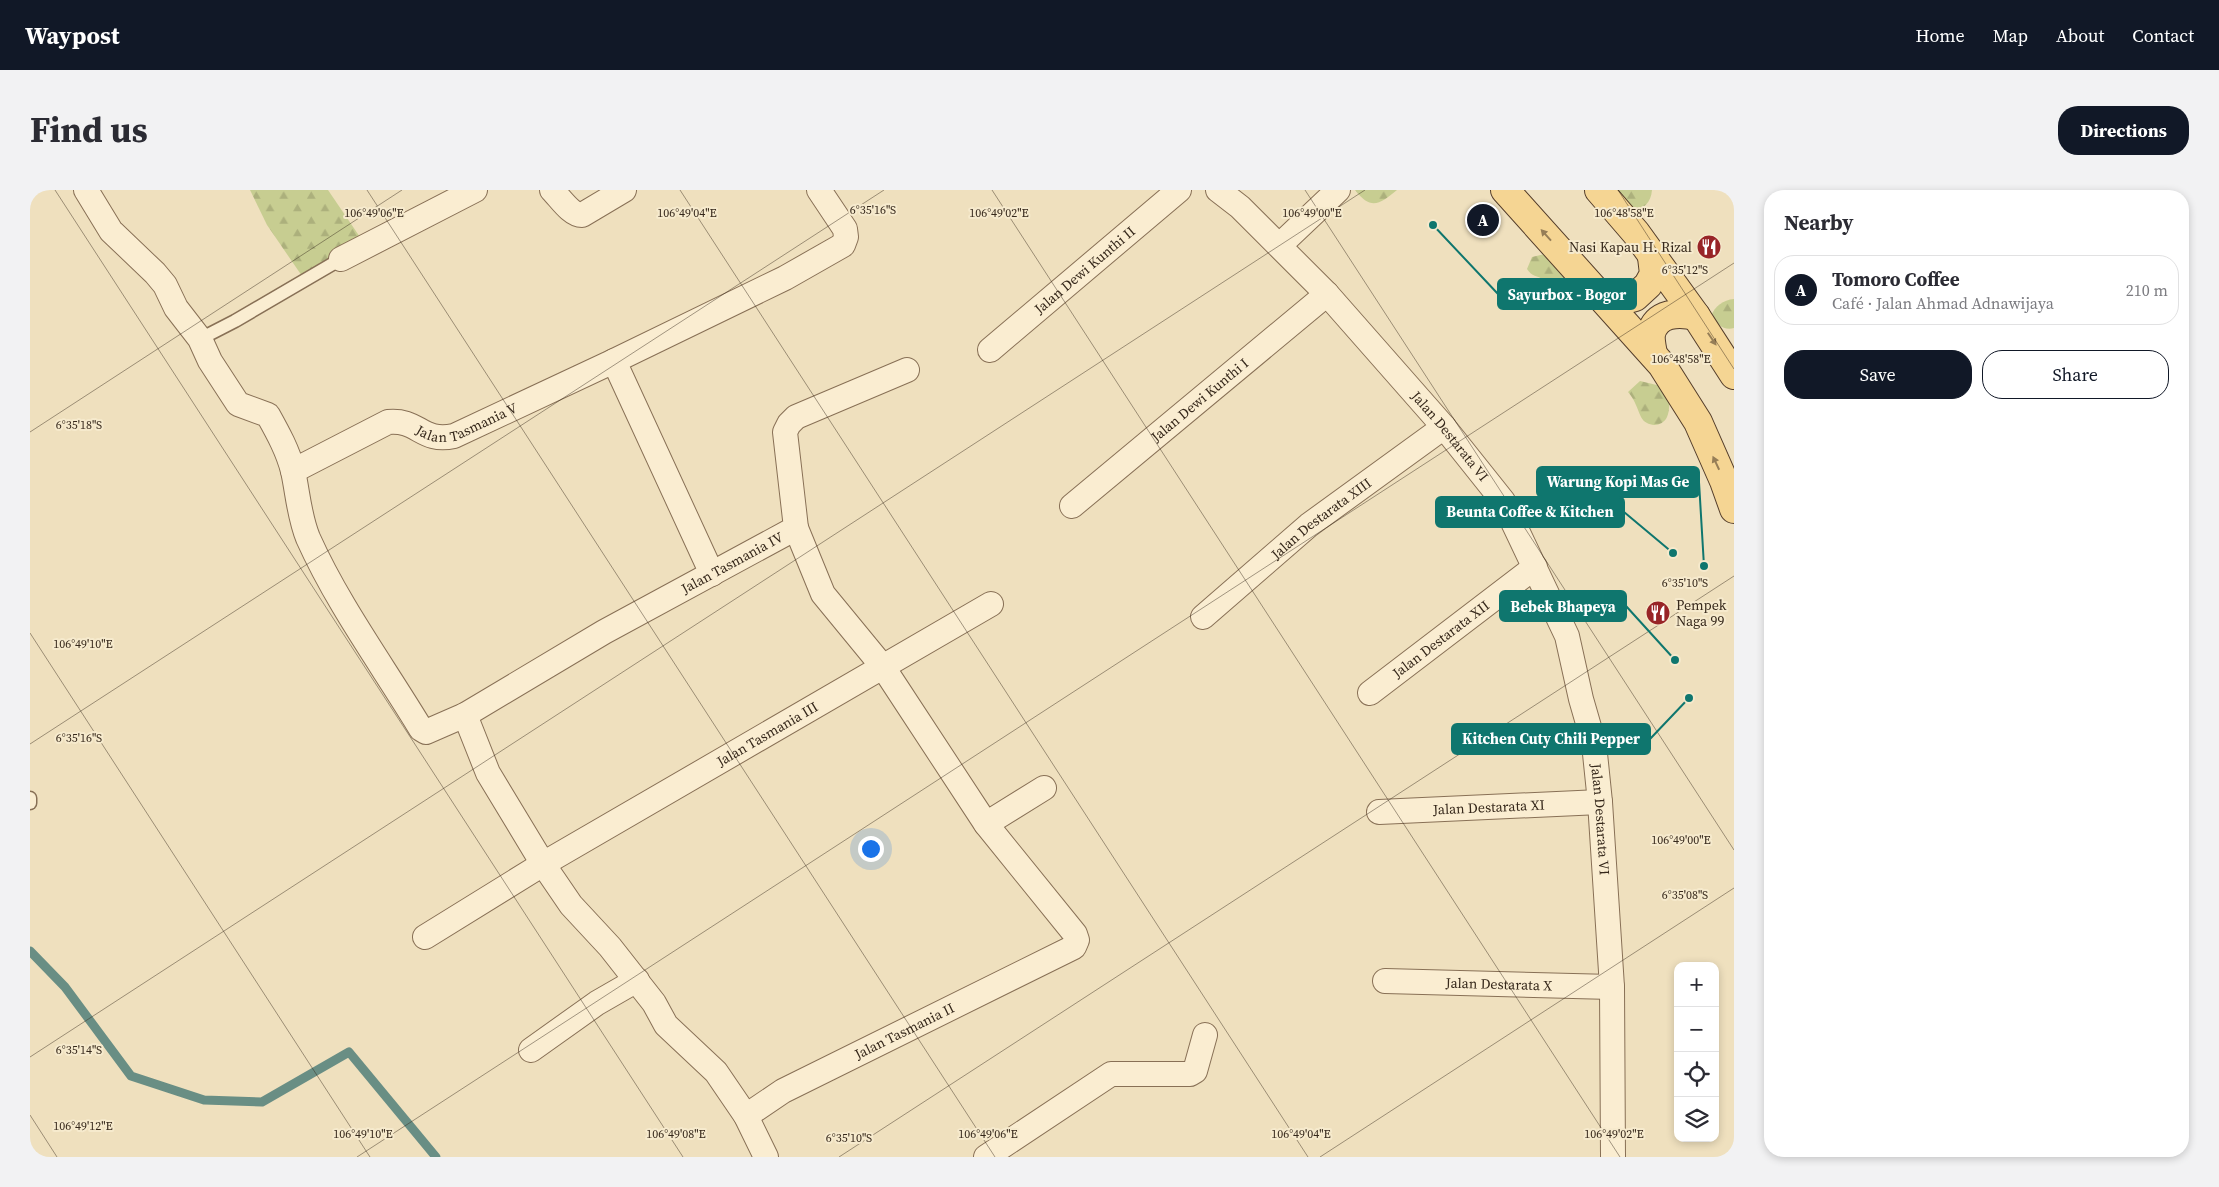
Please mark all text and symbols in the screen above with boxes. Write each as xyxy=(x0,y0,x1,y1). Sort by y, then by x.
text: Waypost xyxy=(25,19,120,52)
text: Home xyxy=(1916,23,1965,48)
text: Map xyxy=(1993,23,2028,48)
text: About xyxy=(2056,23,2104,48)
text: Contact xyxy=(2132,23,2194,48)
text: Find us xyxy=(30,106,148,154)
button: Directions xyxy=(2058,106,2189,155)
pin: A xyxy=(1467,201,1499,239)
text: 6°35'16"S xyxy=(850,202,896,218)
text: 106°49'06"E xyxy=(344,205,404,221)
text: 106°49'04"E xyxy=(657,205,717,221)
text: 106°49'02"E xyxy=(969,205,1029,221)
text: 106°49'00"E xyxy=(1282,205,1342,221)
text: 106°48'58"E xyxy=(1594,205,1654,221)
text: Nearby xyxy=(1784,208,1854,237)
street label: Jalan Dewi Kunthi II xyxy=(1029,221,1139,319)
one-way arrow xyxy=(1540,228,1551,241)
restaurant icon: Nasi Kapau H. Rizal xyxy=(1696,234,1722,260)
place label: Nasi Kapau H. Rizal xyxy=(1569,237,1692,257)
text: 6°35'12"S xyxy=(1662,262,1708,278)
text: Tomoro Coffee xyxy=(1832,266,1960,292)
callout: Sayurbox - Bogor xyxy=(1498,279,1636,309)
text: A xyxy=(1796,279,1806,301)
text: 210 m xyxy=(2126,279,2168,301)
text: Sayurbox - Bogor xyxy=(1508,284,1626,305)
text: Café · Jalan Ahmad Adnawijaya xyxy=(1832,292,2054,314)
one-way arrow xyxy=(1707,333,1717,346)
button: Save xyxy=(1784,350,1972,399)
button: Share xyxy=(1982,350,2169,399)
text: 106°48'58"E xyxy=(1651,351,1711,367)
street label: Jalan Dewi Kunthi I xyxy=(1146,353,1253,447)
street label: Jalan Destarata VI xyxy=(1406,386,1494,486)
street label: Jalan Tasmania V xyxy=(411,398,521,447)
text: 6°35'18"S xyxy=(56,417,102,433)
one-way arrow xyxy=(1712,456,1720,470)
callout: Warung Kopi Mas Ge xyxy=(1537,467,1699,497)
text: Warung Kopi Mas Ge xyxy=(1547,471,1689,492)
street label: Jalan Destarata XIII xyxy=(1266,473,1375,564)
callout: Beunta Coffee & Kitchen xyxy=(1436,497,1624,527)
text: Beunta Coffee & Kitchen xyxy=(1446,501,1614,522)
street label: Jalan Tasmania IV xyxy=(677,527,787,599)
text: 6°35'10"S xyxy=(1662,575,1708,591)
callout: Bebek Bhapeya xyxy=(1500,591,1626,621)
place label: Pempek Naga 99 xyxy=(1676,595,1727,631)
street label: Jalan Destarata XII xyxy=(1387,596,1493,683)
text: Bebek Bhapeya xyxy=(1510,596,1617,617)
restaurant icon: Pempek Naga 99 xyxy=(1645,600,1671,626)
text: 106°49'10"E xyxy=(53,636,113,652)
street label: Jalan Tasmania III xyxy=(712,697,822,772)
callout: Kitchen Cuty Chili Pepper xyxy=(1452,724,1650,754)
text: Kitchen Cuty Chili Pepper xyxy=(1462,728,1640,749)
text: 6°35'16"S xyxy=(56,730,102,746)
street label: Jalan Destarata VI xyxy=(1586,762,1615,876)
street label: Jalan Destarata XI xyxy=(1432,795,1545,820)
text: 106°49'00"E xyxy=(1651,832,1711,848)
your location xyxy=(858,836,884,862)
text: 6°35'08"S xyxy=(1662,887,1708,903)
map controls xyxy=(1674,962,1719,1142)
button: + xyxy=(1674,962,1719,1007)
street label: Jalan Destarata X xyxy=(1444,973,1553,995)
street label: Jalan Tasmania II xyxy=(850,998,958,1065)
button: − xyxy=(1674,1007,1719,1052)
text: 6°35'14"S xyxy=(56,1042,102,1058)
button: locate xyxy=(1674,1052,1719,1097)
button: layers xyxy=(1674,1097,1719,1142)
text: 106°49'12"E xyxy=(53,1118,113,1134)
text: 106°49'10"E xyxy=(333,1126,393,1142)
text: 106°49'08"E xyxy=(646,1126,706,1142)
text: 106°49'06"E xyxy=(958,1126,1018,1142)
text: 106°49'04"E xyxy=(1271,1126,1331,1142)
text: 106°49'02"E xyxy=(1584,1126,1644,1142)
text: 6°35'10"S xyxy=(826,1130,872,1146)

